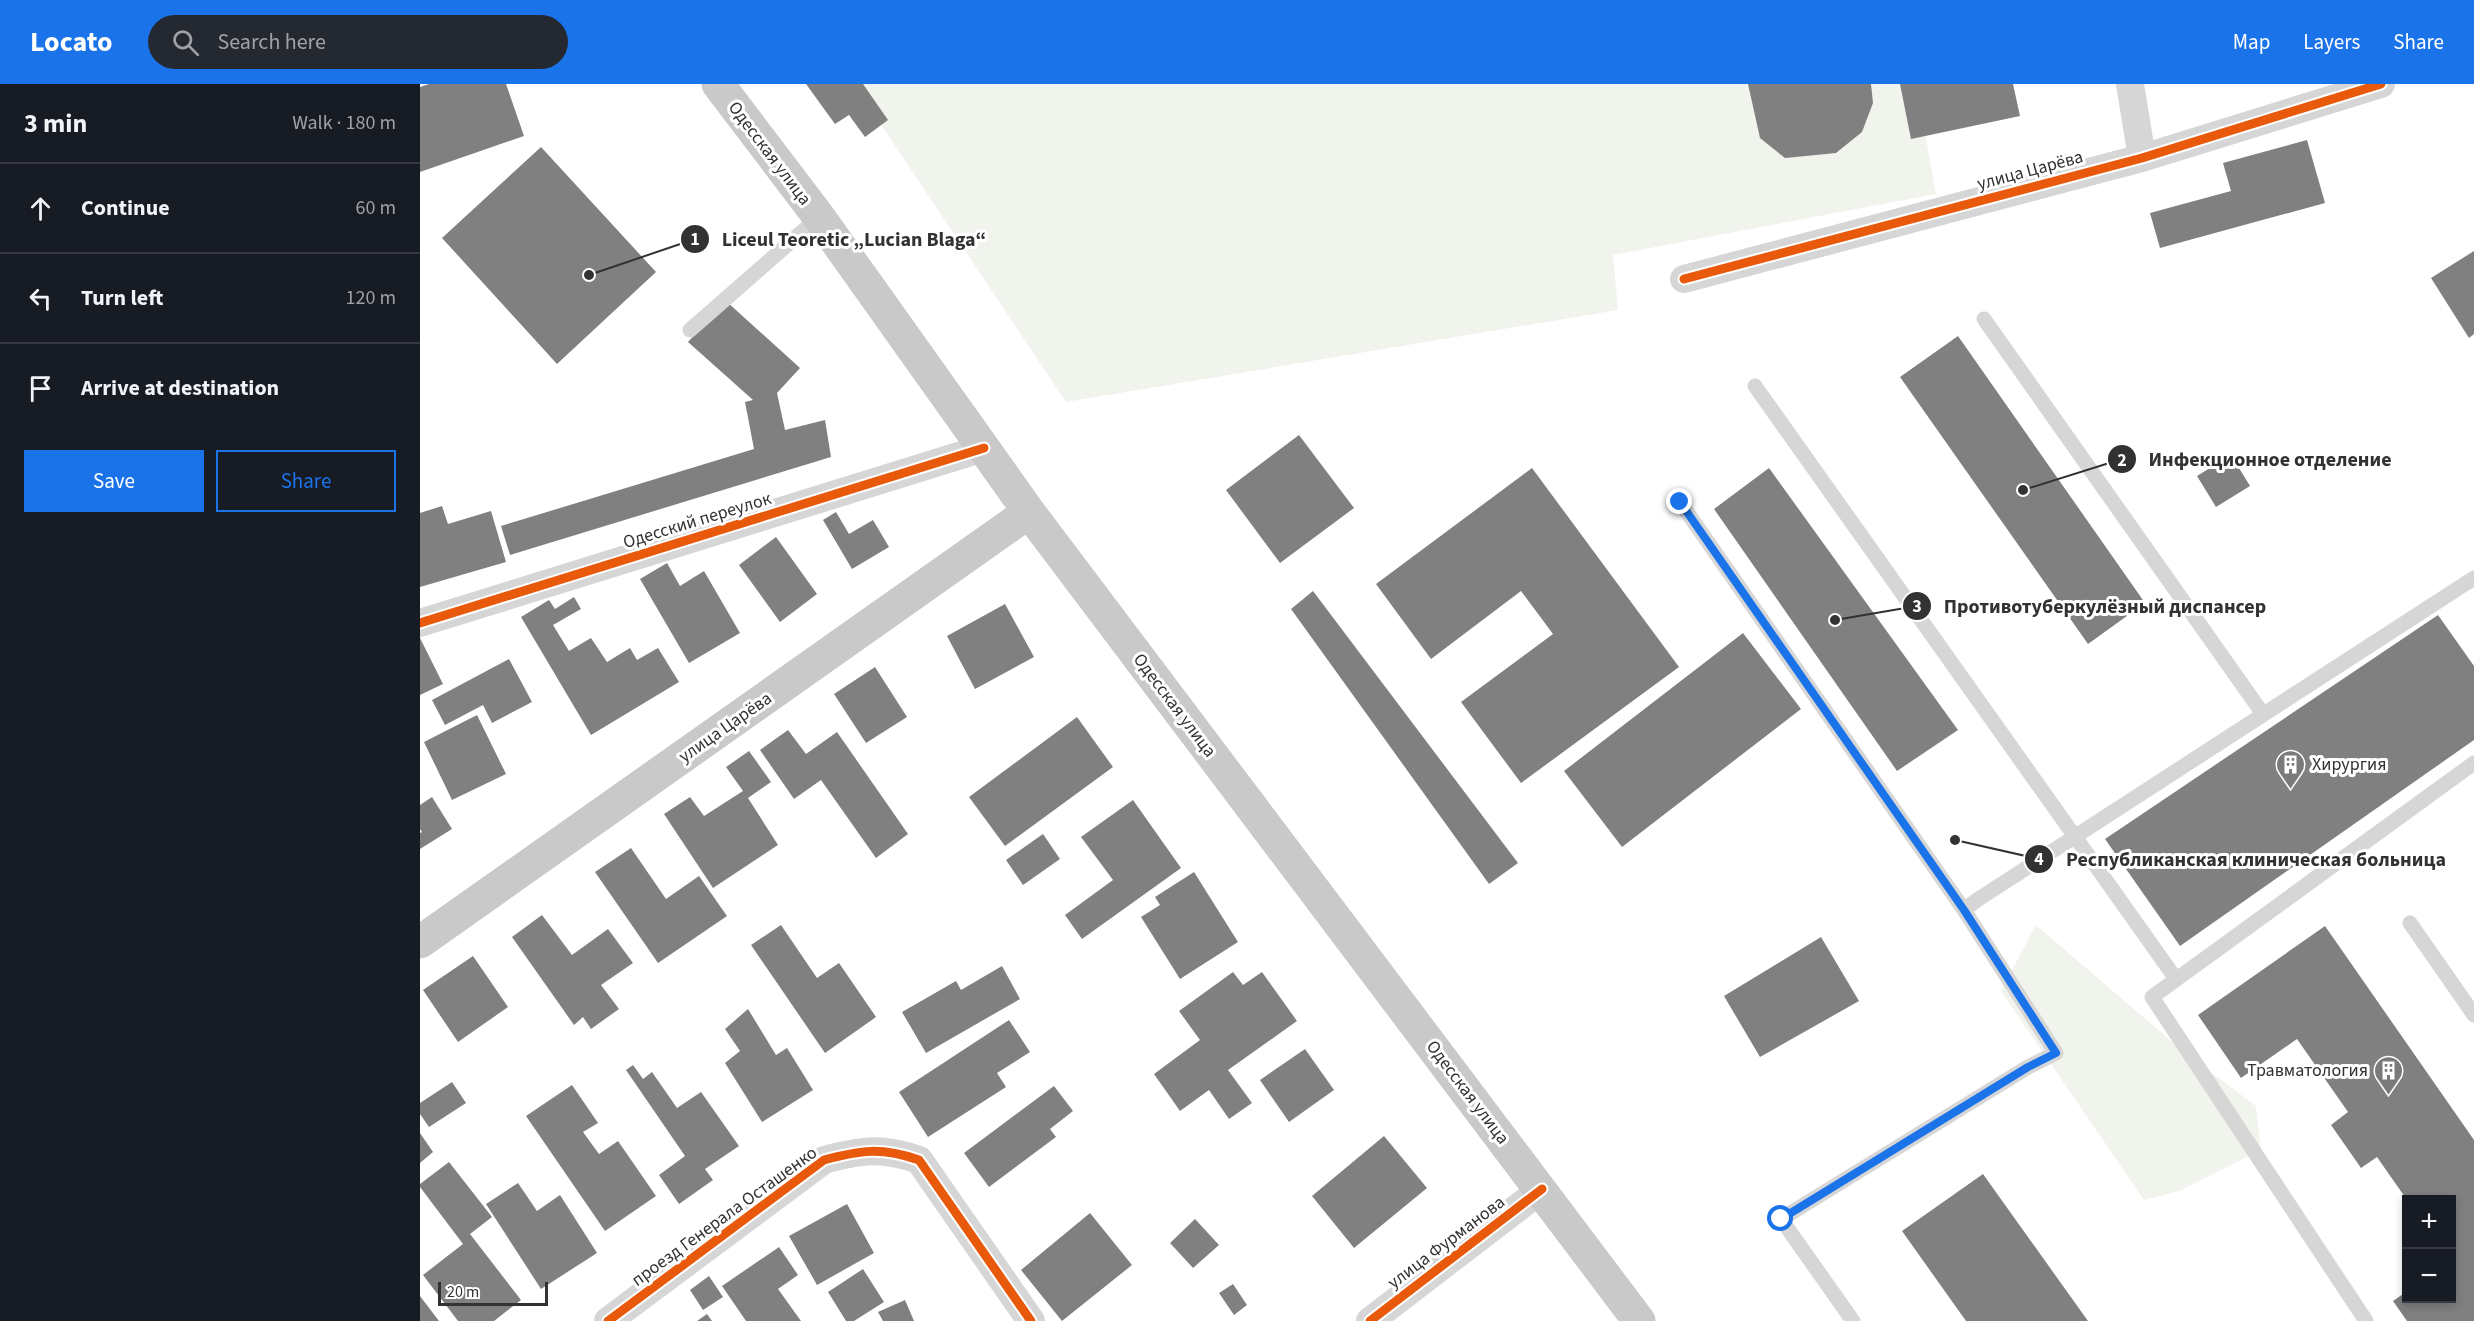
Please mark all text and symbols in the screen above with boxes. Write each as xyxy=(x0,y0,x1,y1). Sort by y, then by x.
search box xyxy=(148,15,568,69)
text: Locato xyxy=(30,22,112,62)
icon: search xyxy=(169,26,202,59)
text: Search here xyxy=(217,26,326,58)
text: Map xyxy=(2233,27,2270,57)
text: Layers xyxy=(2303,27,2360,57)
text: Share xyxy=(2393,27,2444,57)
street label: Одесская улица xyxy=(722,96,817,210)
text: 3 min xyxy=(24,105,87,142)
text: Walk · 180 m xyxy=(292,109,396,137)
street label: улица Царёва xyxy=(1974,144,2086,197)
icon: ahead xyxy=(24,192,57,225)
text: Continue xyxy=(81,192,170,224)
text: 60 m xyxy=(356,194,396,222)
callout: Liceul Teoretic „Lucian Blaga“ xyxy=(680,220,999,258)
text: Liceul Teoretic „Lucian Blaga“ xyxy=(722,226,986,254)
text: 1 xyxy=(690,227,700,252)
icon: left xyxy=(24,282,57,315)
text: Turn left xyxy=(81,282,163,314)
text: 120 m xyxy=(346,284,396,312)
icon: arrive xyxy=(24,372,57,405)
text: Arrive at destination xyxy=(81,372,279,404)
callout: Инфекционное отделение xyxy=(2107,440,2404,478)
text: Инфекционное отделение xyxy=(2148,446,2392,474)
text: 2 xyxy=(2117,448,2127,473)
button: Save xyxy=(24,450,204,512)
button: Share xyxy=(216,450,396,512)
street label: Одесский переулок xyxy=(620,486,774,555)
route end xyxy=(1666,488,1692,514)
callout: Противотуберкулёзный диспансер xyxy=(1902,587,2278,625)
text: Противотуберкулёзный диспансер xyxy=(1944,593,2266,621)
text: 3 xyxy=(1912,594,1922,619)
street label: Одесская улица xyxy=(1127,648,1222,762)
street label: улица Царёва xyxy=(674,686,777,769)
building icon: Хирургия xyxy=(2275,748,2307,790)
place label: Хирургия xyxy=(2312,752,2387,777)
callout: Республиканская клиническая больница xyxy=(2024,840,2458,878)
text: Республиканская клиническая больница xyxy=(2066,846,2446,874)
text: 4 xyxy=(2034,847,2044,872)
street label: Одесская улица xyxy=(1420,1035,1515,1149)
building icon: Травматология xyxy=(2373,1054,2405,1096)
place label: Травматология xyxy=(2247,1058,2368,1083)
street label: проезд Генерала Осташенко xyxy=(626,1140,822,1292)
street label: улица Фурманова xyxy=(1383,1190,1510,1295)
map controls xyxy=(2402,1195,2456,1303)
button: + xyxy=(2402,1195,2456,1249)
route start xyxy=(1767,1205,1793,1231)
button: − xyxy=(2402,1249,2456,1303)
scale bar xyxy=(438,1279,548,1306)
text: 20 m xyxy=(447,1281,479,1303)

